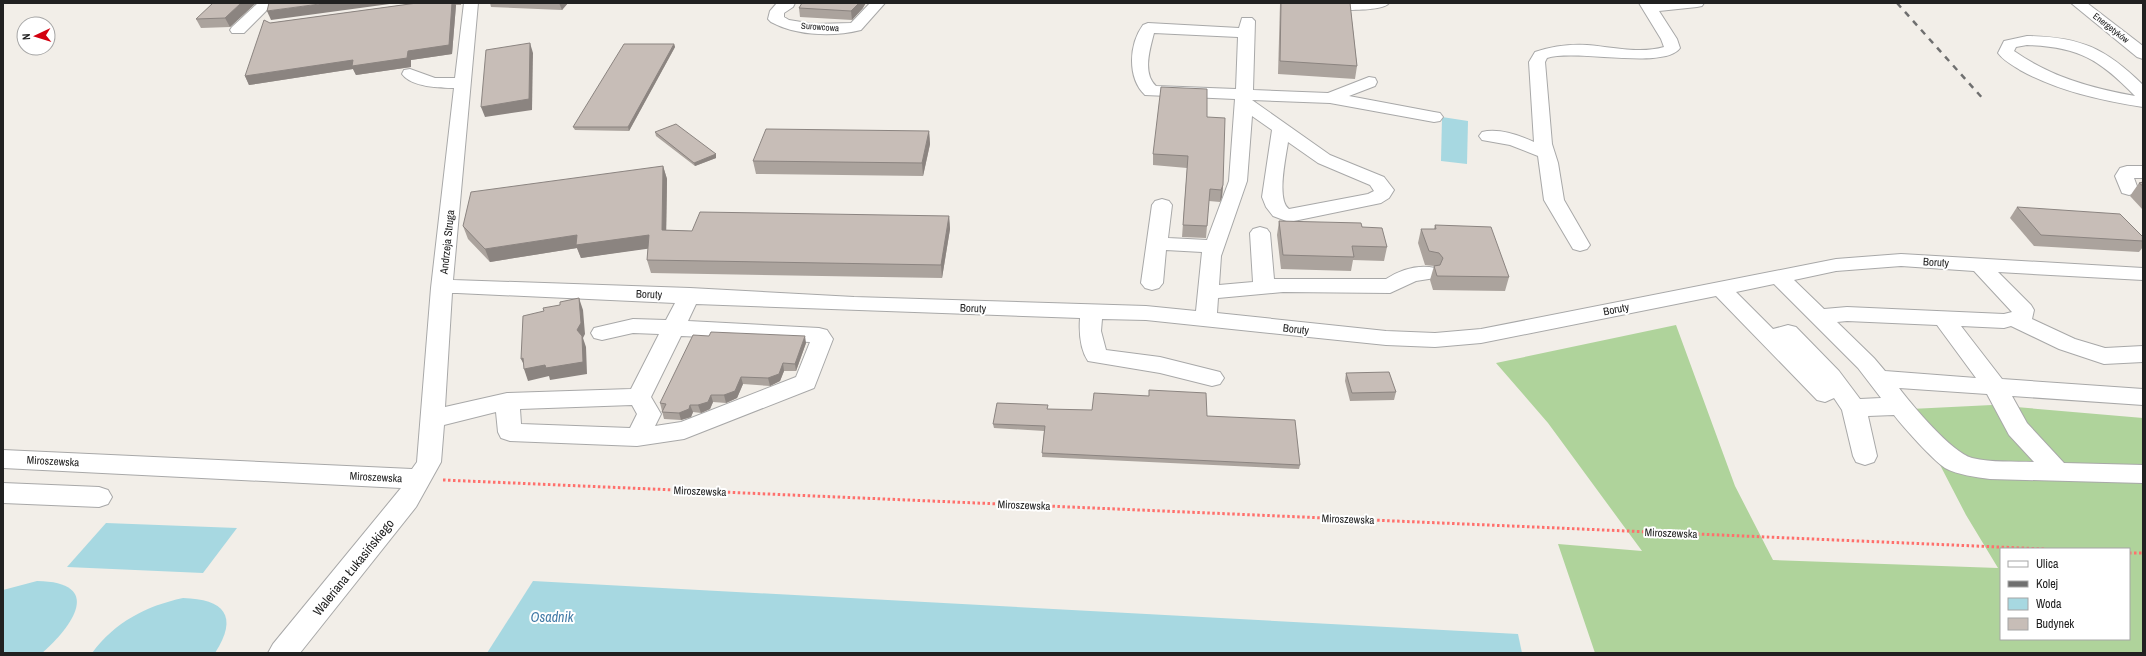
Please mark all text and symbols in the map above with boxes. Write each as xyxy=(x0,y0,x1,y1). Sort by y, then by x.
street label: Energetyków xyxy=(2090,10,2132,46)
north arrow xyxy=(16,16,56,56)
street label: Surowcowa xyxy=(801,20,839,34)
text: N xyxy=(19,33,33,40)
street label: Andrzeja Struga xyxy=(437,209,457,276)
street label: Boruty xyxy=(1923,254,1950,270)
street label: Boruty xyxy=(636,287,663,301)
street label: Boruty xyxy=(1602,300,1631,318)
street label: Boruty xyxy=(960,301,987,315)
street label: Boruty xyxy=(1282,321,1310,337)
street label: Miroszewska xyxy=(26,453,80,469)
street label: Miroszewska xyxy=(349,469,403,485)
street label: Miroszewska xyxy=(673,483,727,499)
street label: Miroszewska xyxy=(997,497,1051,513)
street label: Miroszewska xyxy=(1321,511,1375,527)
street label: Waleriana Łukasińskiego xyxy=(309,515,398,619)
street label: Miroszewska xyxy=(1644,525,1698,541)
legend xyxy=(2000,548,2130,640)
text: Ulica xyxy=(2036,556,2059,572)
text: Kolej xyxy=(2036,576,2058,592)
text: Woda xyxy=(2036,596,2062,612)
water label: Osadnik xyxy=(531,608,575,626)
text: Budynek xyxy=(2036,616,2074,632)

